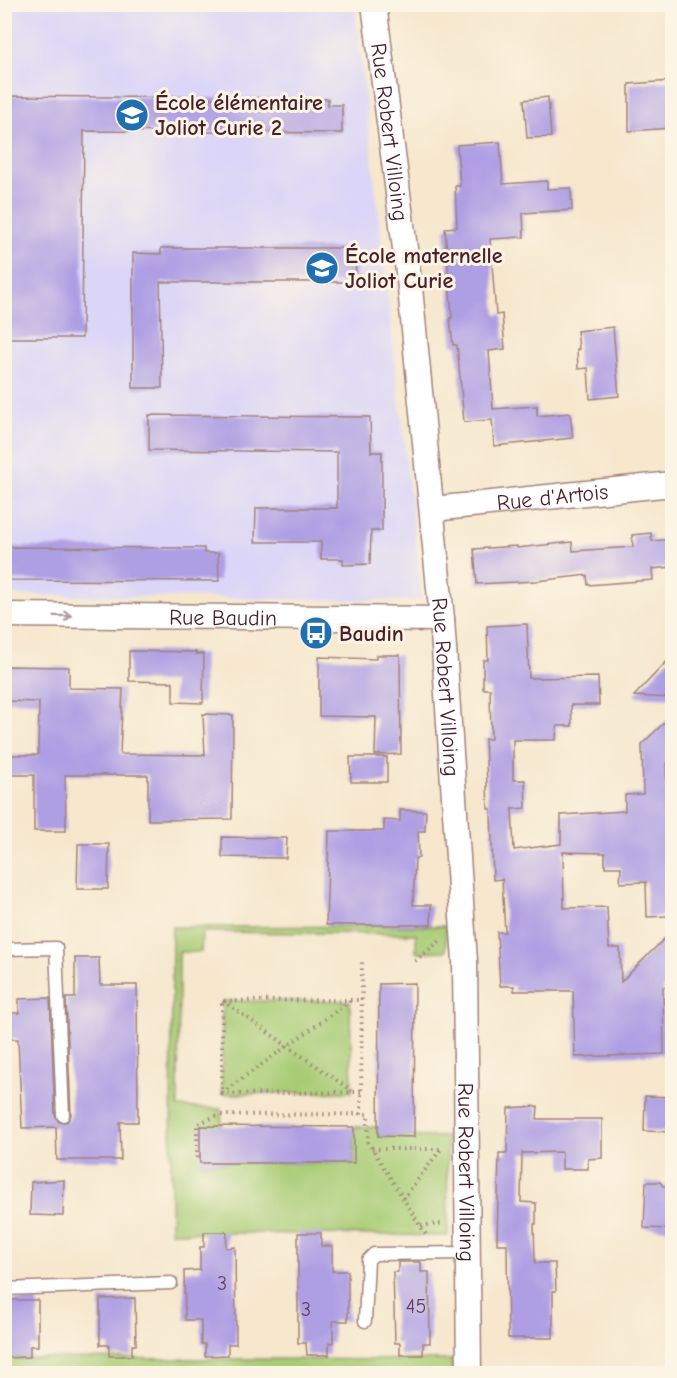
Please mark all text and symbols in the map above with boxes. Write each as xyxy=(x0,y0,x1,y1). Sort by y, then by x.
street label: Rue Robert Villoing xyxy=(365,41,413,223)
place label: École élémentaire Joliot Curie 2 xyxy=(155,90,323,141)
school or university icon: École élémentaire Joliot Curie 2 xyxy=(114,97,150,133)
place label: École maternelle Joliot Curie xyxy=(345,243,503,294)
school or university icon: École maternelle Joliot Curie xyxy=(304,250,340,286)
street label: Rue d'Artois xyxy=(496,479,609,516)
street label: Rue Robert Villoing xyxy=(426,596,465,777)
street label: Rue Baudin xyxy=(169,605,277,631)
one-way arrow xyxy=(52,610,72,622)
bus stop icon: Baudin xyxy=(298,615,334,651)
place label: Baudin xyxy=(339,621,404,647)
street label: Rue Robert Villoing xyxy=(452,1083,480,1262)
house number: 3 xyxy=(217,1272,227,1295)
house number: 45 xyxy=(406,1295,426,1318)
house number: 3 xyxy=(301,1298,311,1321)

